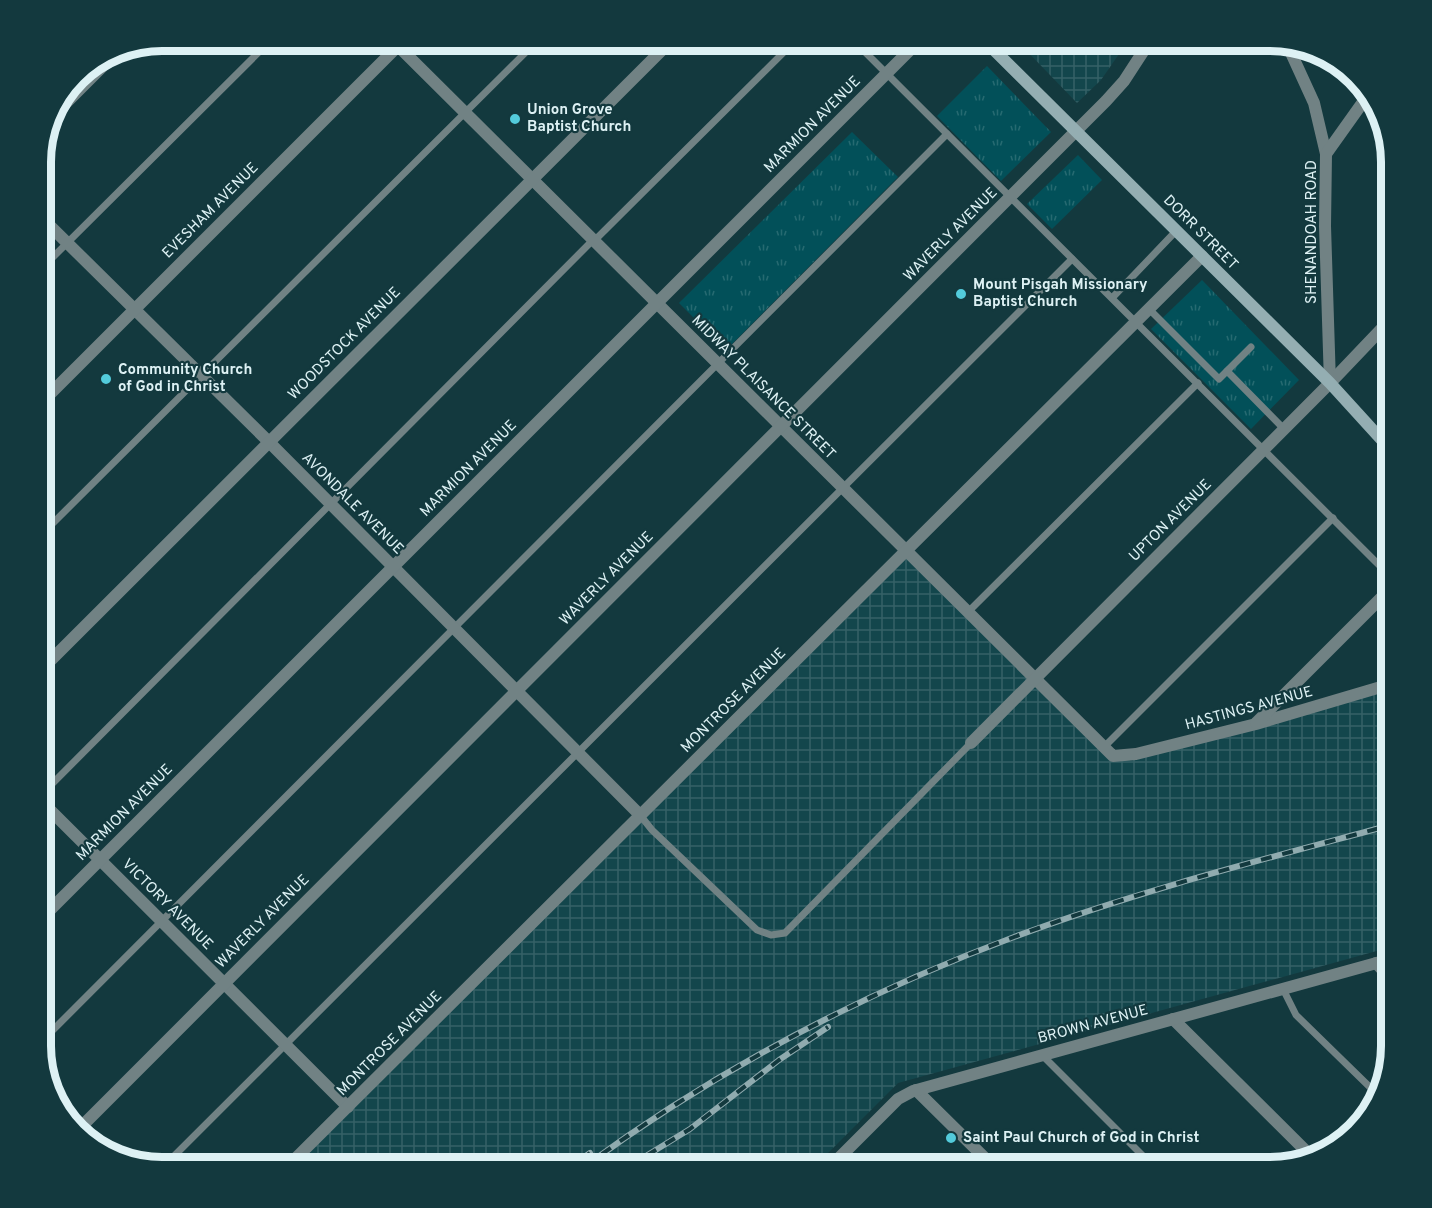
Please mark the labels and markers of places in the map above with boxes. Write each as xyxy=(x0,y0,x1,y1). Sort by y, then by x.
place label: Union Grove Baptist Church xyxy=(527,101,631,137)
marker: Union Grove Baptist Church xyxy=(508,112,522,126)
place label: Mount Pisgah Missionary Baptist Church xyxy=(973,276,1148,312)
marker: Mount Pisgah Missionary Baptist Church xyxy=(954,287,968,301)
place label: Community Church of God in Christ xyxy=(118,361,252,397)
marker: Community Church of God in Christ xyxy=(99,372,113,386)
place label: Saint Paul Church of God in Christ xyxy=(963,1129,1199,1148)
marker: Saint Paul Church of God in Christ xyxy=(944,1131,958,1145)

